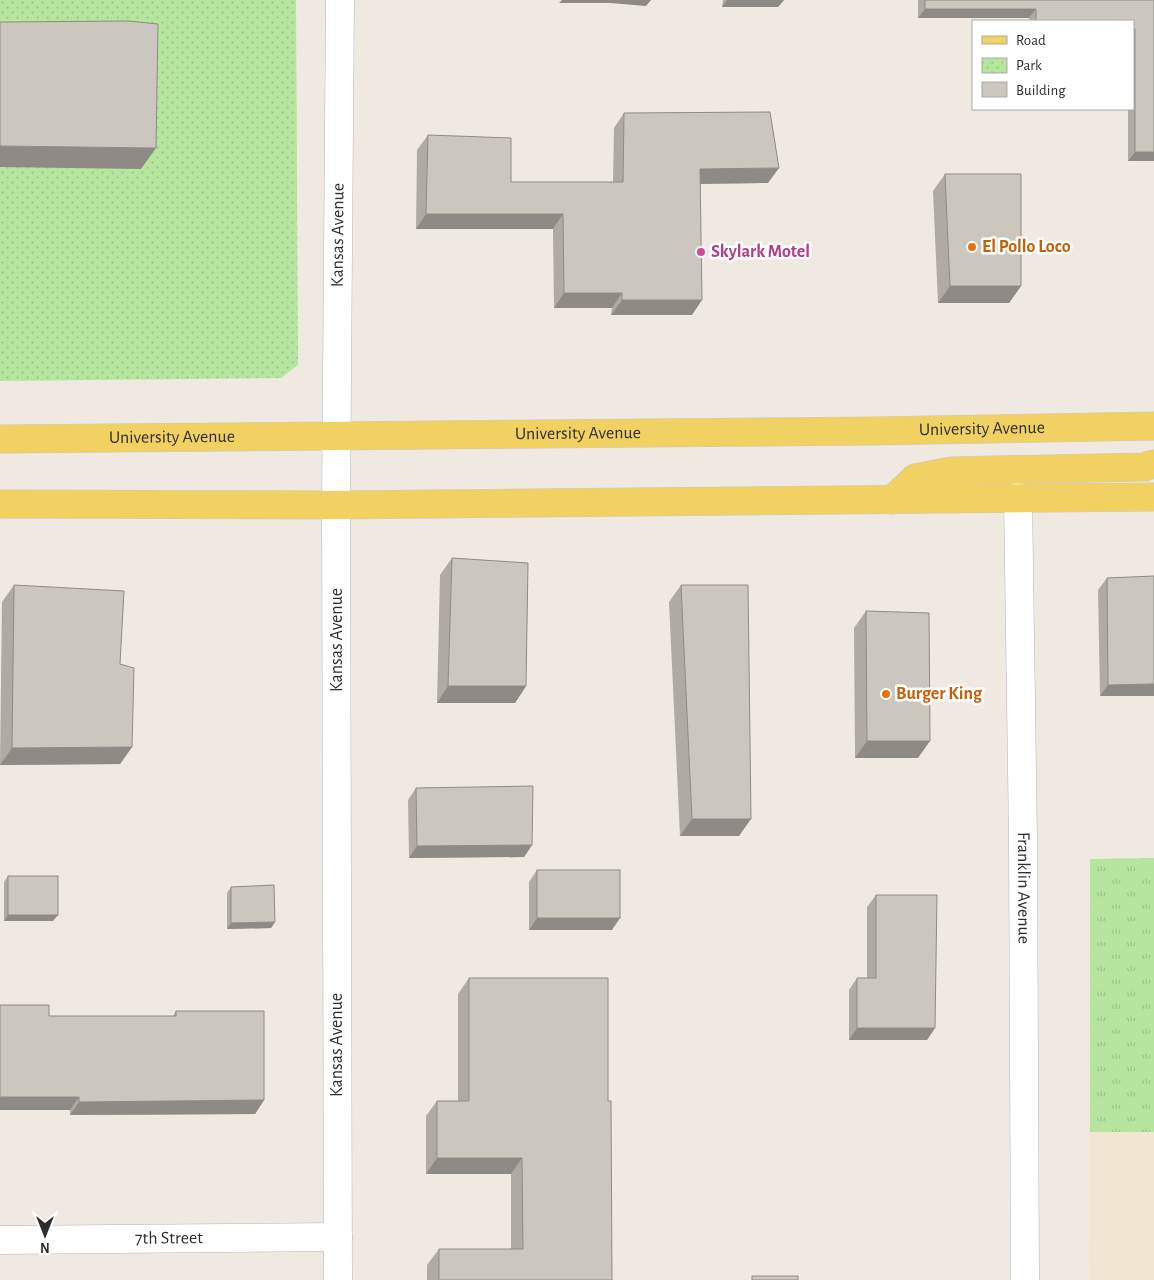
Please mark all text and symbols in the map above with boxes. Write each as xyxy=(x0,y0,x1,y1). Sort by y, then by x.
legend xyxy=(972,20,1134,110)
text: Road xyxy=(1016,33,1046,48)
text: Park xyxy=(1016,58,1042,73)
text: Building xyxy=(1016,83,1066,98)
street label: Kansas Avenue xyxy=(329,183,348,287)
place label: El Pollo Loco xyxy=(982,238,1071,256)
marker: El Pollo Loco xyxy=(966,241,978,253)
place label: Skylark Motel xyxy=(711,243,810,261)
marker: Skylark Motel xyxy=(695,246,707,258)
street label: University Avenue xyxy=(919,419,1045,439)
street label: University Avenue xyxy=(515,424,641,443)
street label: University Avenue xyxy=(109,428,235,447)
street label: Kansas Avenue xyxy=(328,588,346,692)
place label: Burger King xyxy=(896,685,983,703)
marker: Burger King xyxy=(880,688,892,700)
street label: Franklin Avenue xyxy=(1014,832,1032,944)
street label: Kansas Avenue xyxy=(328,993,346,1097)
north arrow xyxy=(20,1210,70,1260)
street label: 7th Street xyxy=(135,1229,203,1248)
text: N xyxy=(40,1240,50,1254)

